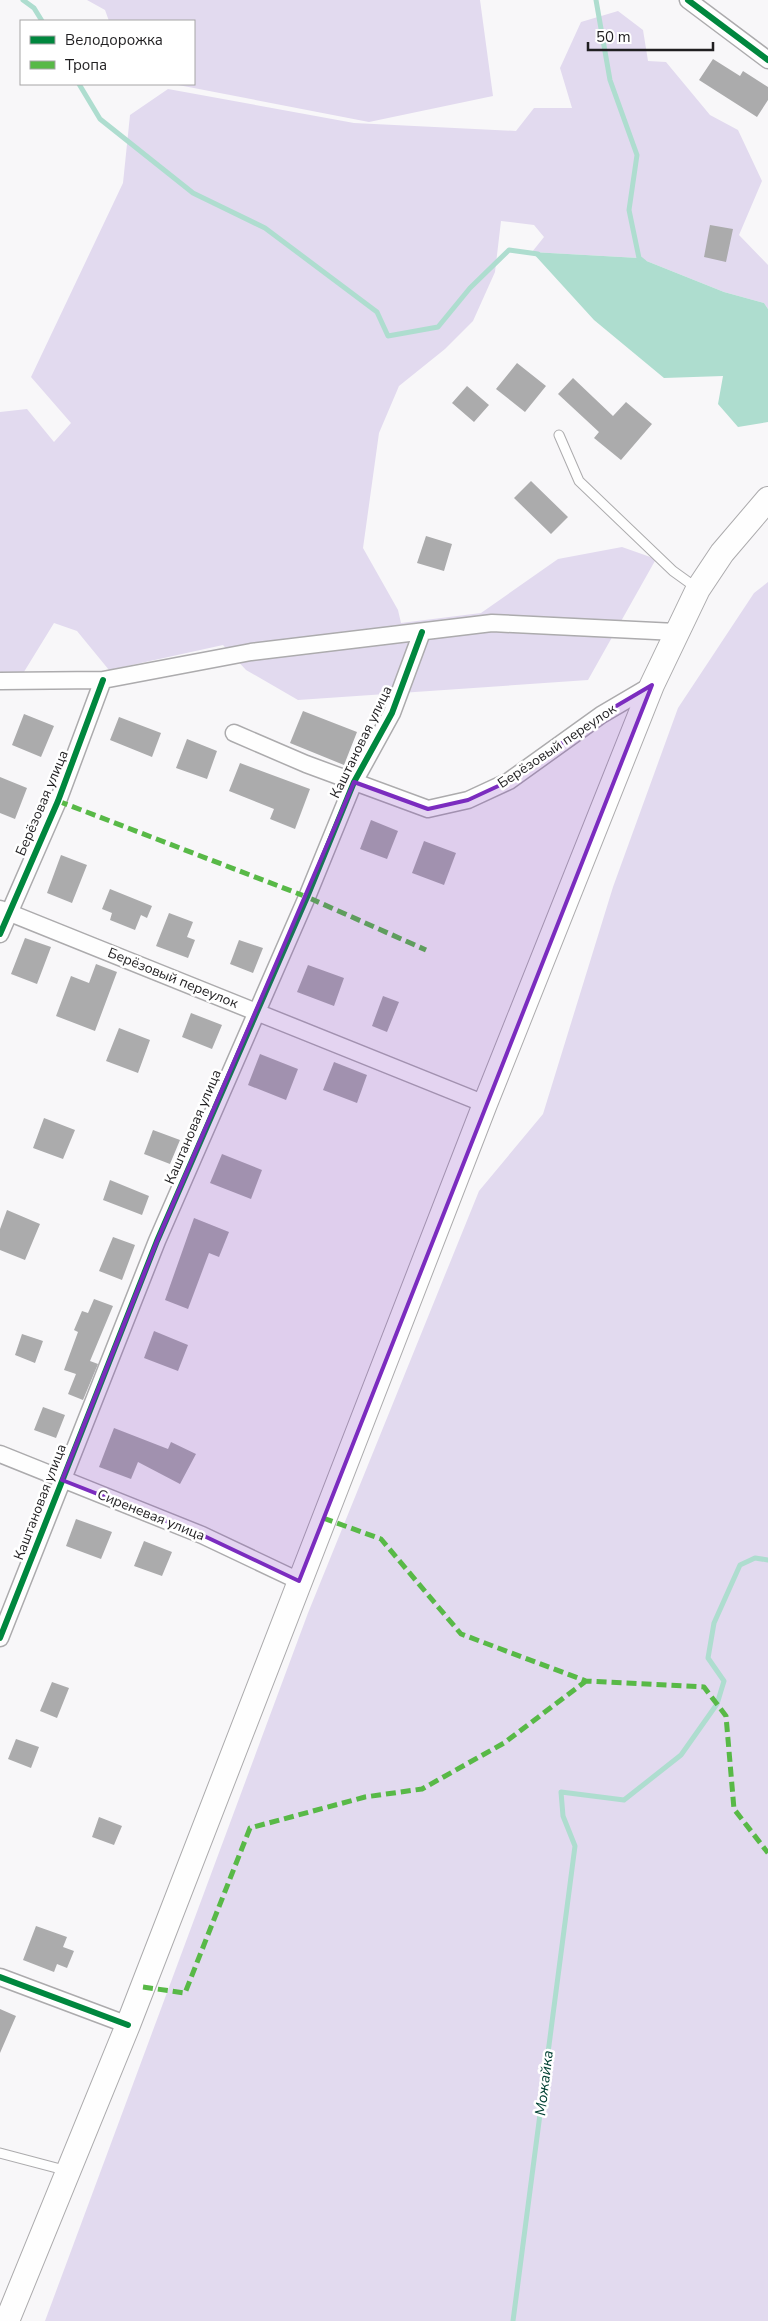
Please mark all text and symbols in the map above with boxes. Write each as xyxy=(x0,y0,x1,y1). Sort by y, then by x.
legend xyxy=(20,20,195,85)
scale bar xyxy=(588,20,713,52)
text: 50 m xyxy=(596,27,631,47)
text: Велодорожка xyxy=(65,30,163,50)
text: Тропа xyxy=(65,55,107,75)
street label: Каштановая улица xyxy=(325,683,397,801)
street label: Берёзовый переулок xyxy=(494,699,620,793)
street label: Берёзовая улица xyxy=(11,747,73,859)
street label: Берёзовый переулок xyxy=(105,943,242,1013)
street label: Каштановая улица xyxy=(160,1067,226,1187)
street label: Каштановая улица xyxy=(9,1441,71,1563)
street label: Сиреневая улица xyxy=(94,1485,208,1545)
water label: Можайка xyxy=(530,2049,558,2117)

